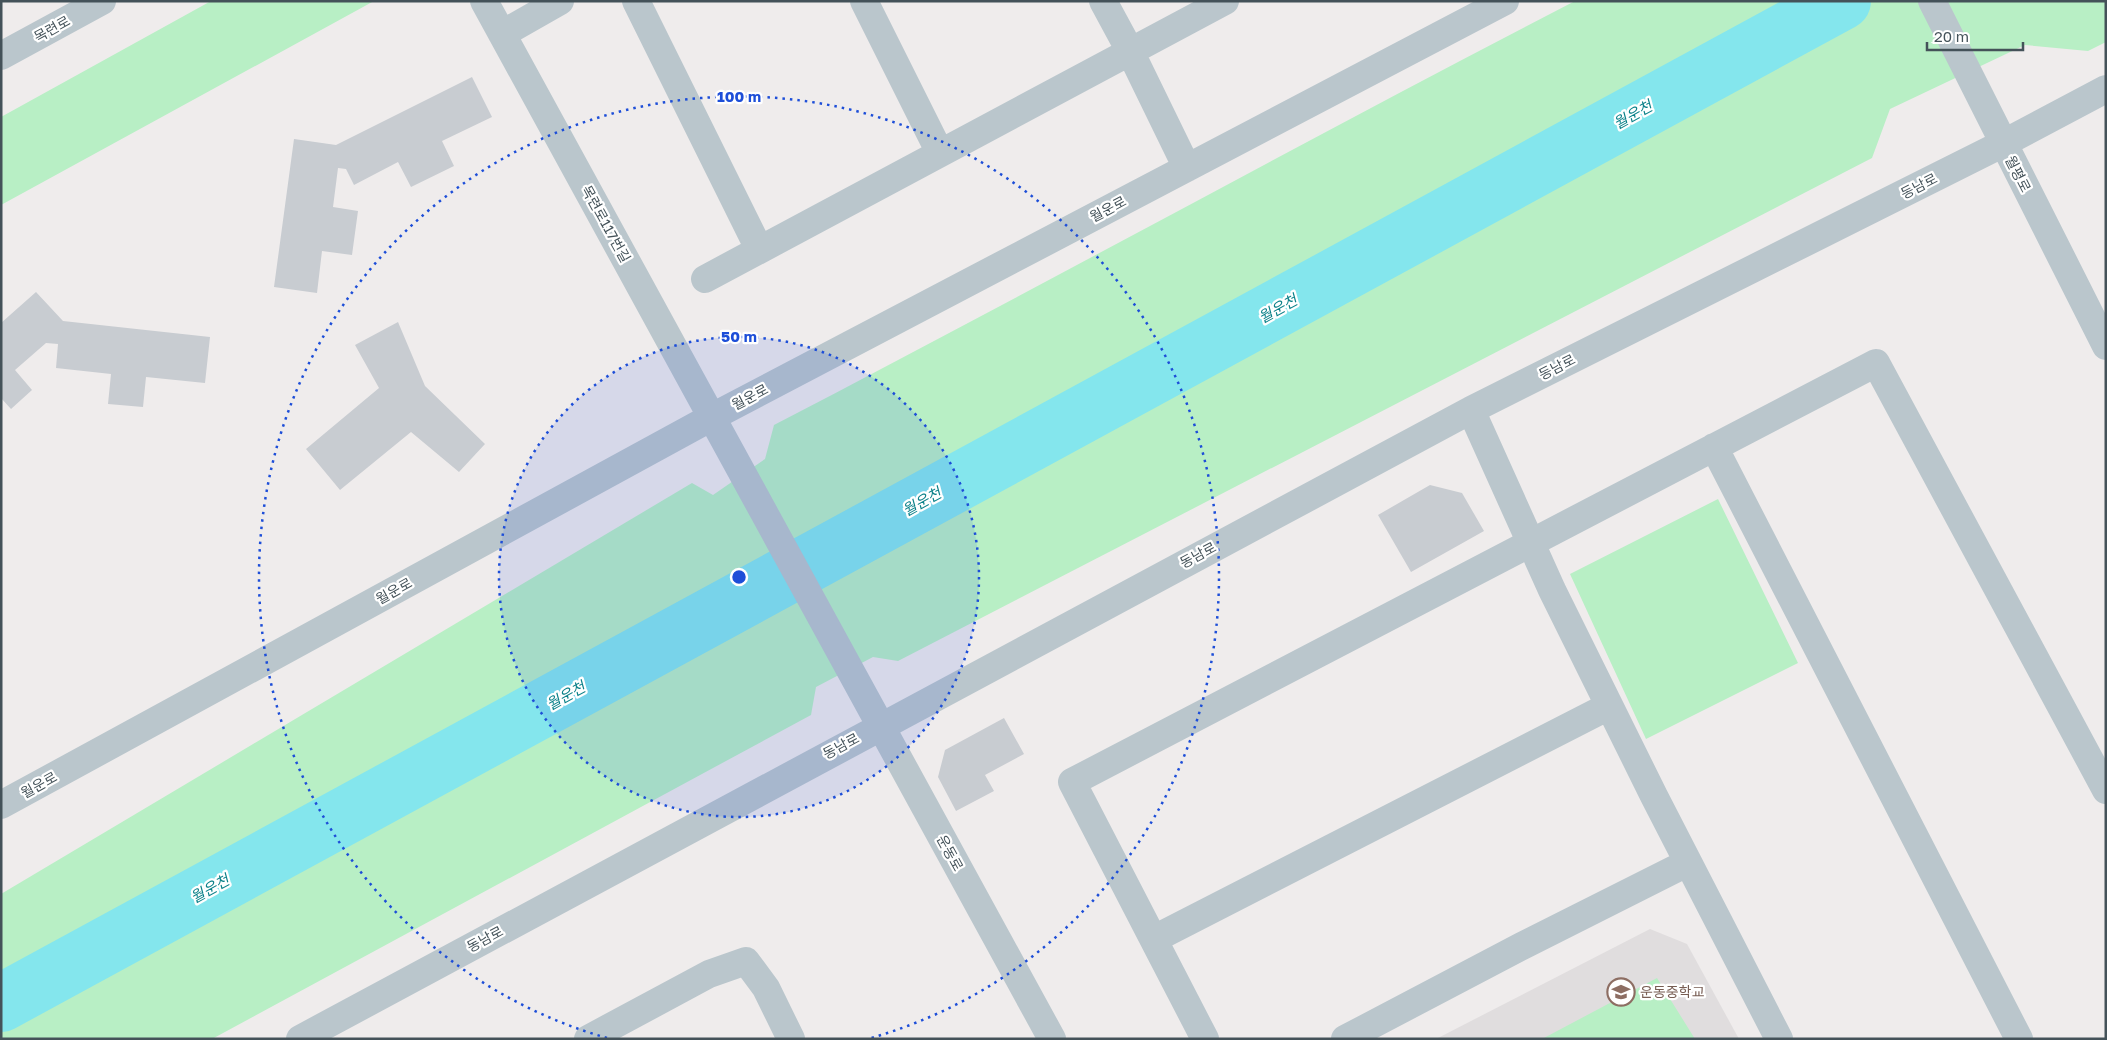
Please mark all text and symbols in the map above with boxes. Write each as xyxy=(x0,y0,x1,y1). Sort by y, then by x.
street label: 목련로 xyxy=(31,12,73,45)
scale bar xyxy=(1927,20,2023,52)
text: 20 m xyxy=(1934,27,1969,45)
text: 100 m xyxy=(717,87,761,105)
water label: 월운천 xyxy=(1610,95,1657,132)
street label: 월평로 xyxy=(2002,153,2035,195)
street label: 동남로 xyxy=(1898,169,1940,202)
street label: 목련로117번길 xyxy=(578,182,635,265)
street label: 월운로 xyxy=(1087,192,1129,225)
water label: 월운천 xyxy=(1255,289,1302,326)
text: 50 m xyxy=(721,327,757,345)
street label: 동남로 xyxy=(1536,350,1578,383)
street label: 월운로 xyxy=(729,380,771,413)
water label: 월운천 xyxy=(899,482,946,519)
street label: 동남로 xyxy=(1177,538,1219,571)
centre of rings xyxy=(730,568,748,586)
street label: 월운로 xyxy=(373,574,415,607)
water label: 월운천 xyxy=(543,676,590,713)
street label: 동남로 xyxy=(820,729,862,762)
street label: 월운로 xyxy=(18,768,60,801)
street label: 운동로 xyxy=(934,832,967,874)
water label: 월운천 xyxy=(187,869,234,906)
street label: 동남로 xyxy=(464,922,506,955)
school or university icon: 운동중학교 xyxy=(1606,977,1636,1007)
place label: 운동중학교 xyxy=(1640,983,1705,1000)

